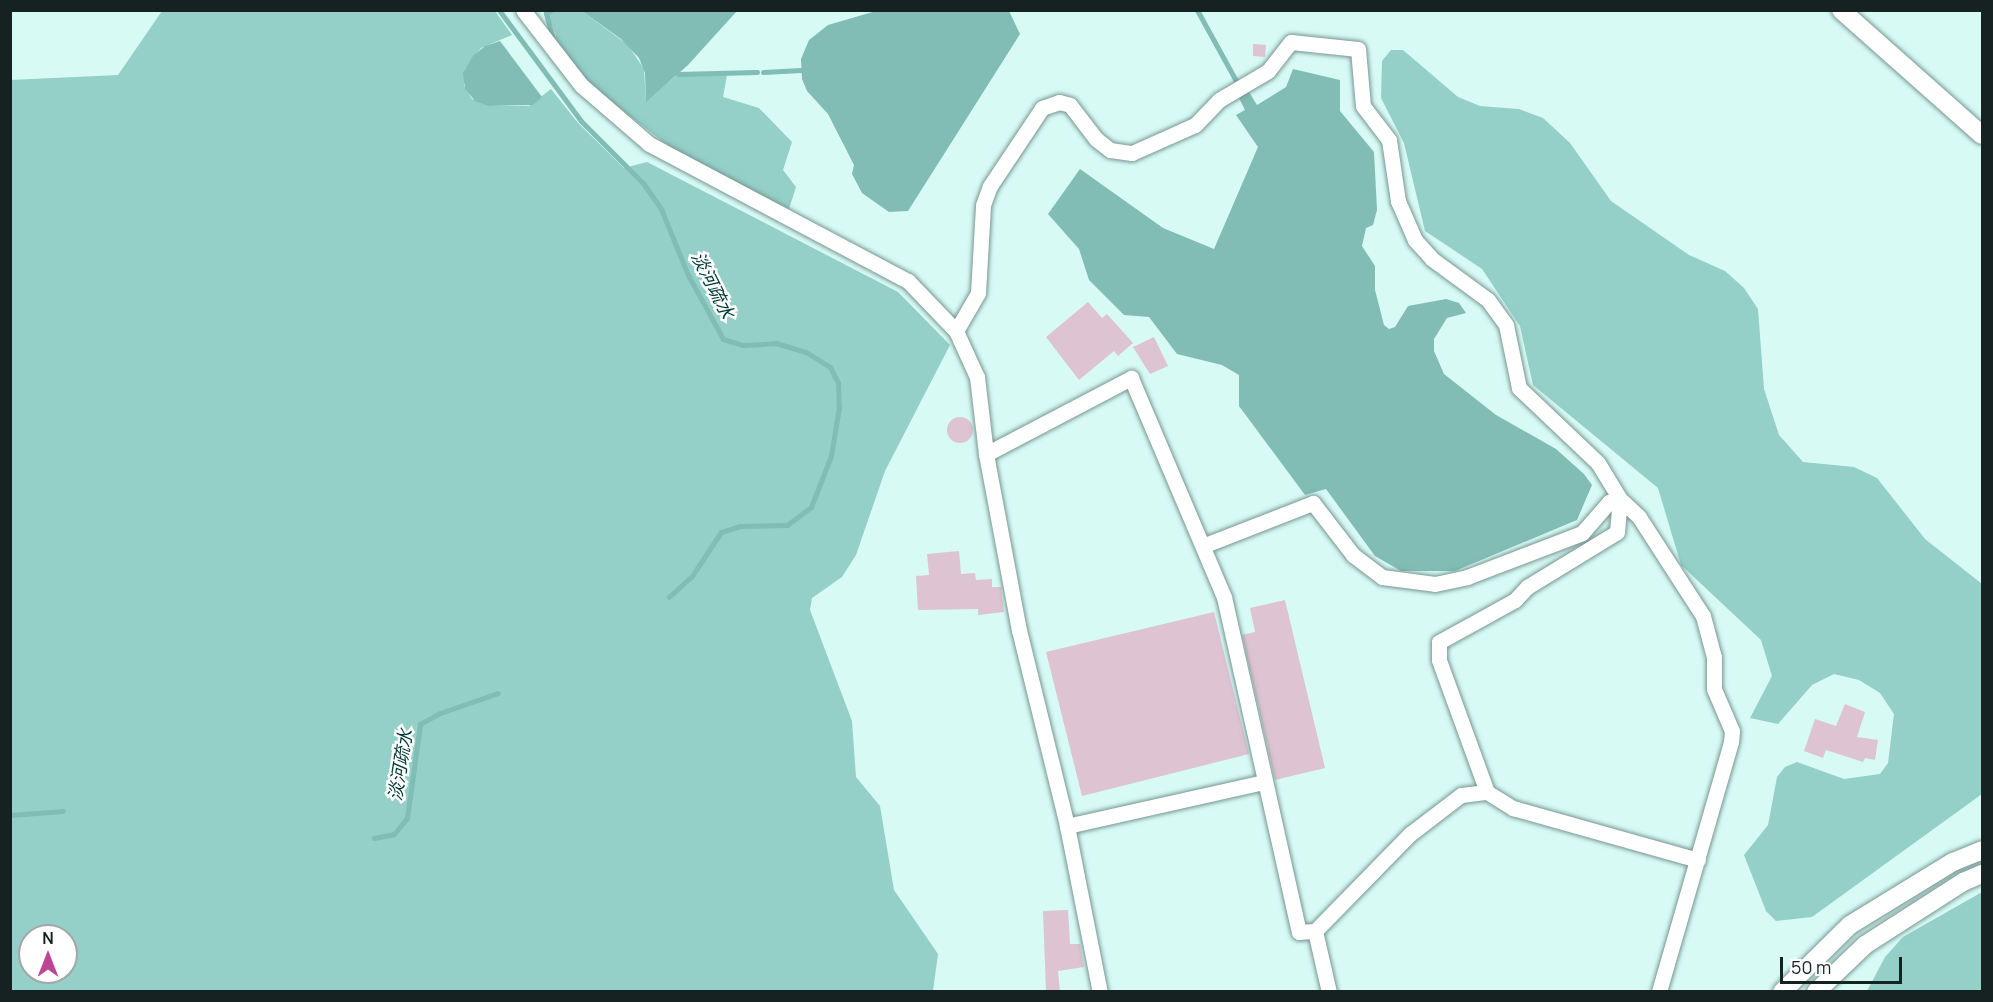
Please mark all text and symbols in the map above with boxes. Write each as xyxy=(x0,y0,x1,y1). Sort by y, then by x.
water label: 淡河疏水 xyxy=(687,248,739,322)
water label: 淡河疏水 xyxy=(384,728,416,802)
north arrow xyxy=(18,924,78,984)
text: N xyxy=(42,927,54,949)
scale bar xyxy=(1783,945,1904,983)
text: 50 m xyxy=(1791,955,1831,979)

